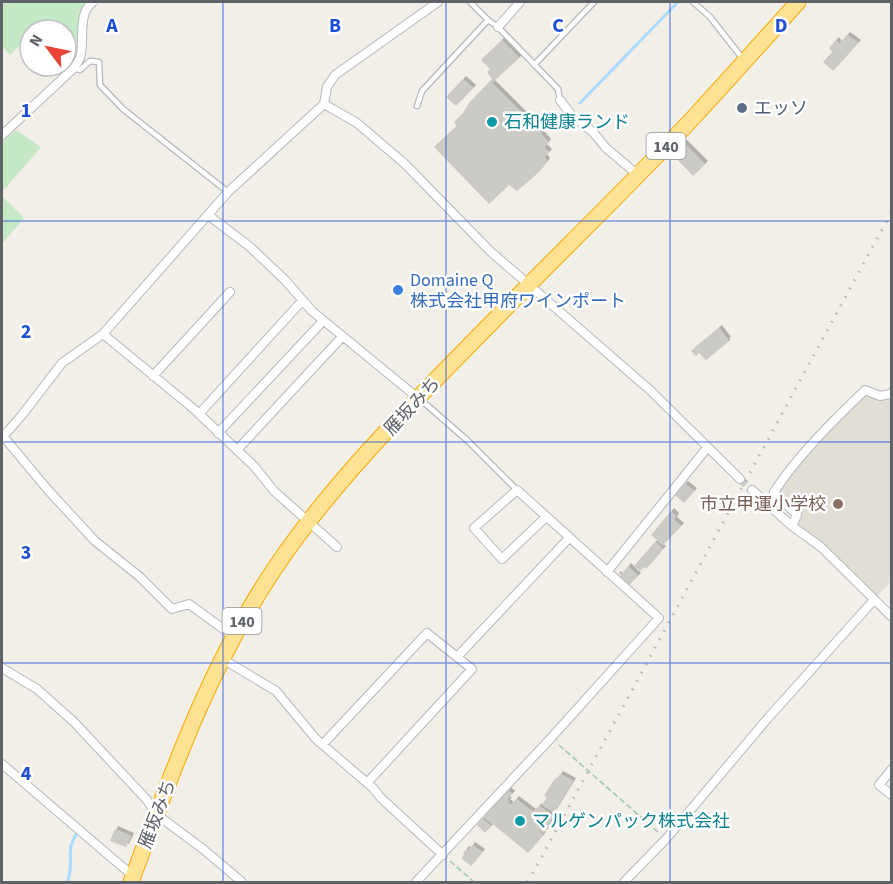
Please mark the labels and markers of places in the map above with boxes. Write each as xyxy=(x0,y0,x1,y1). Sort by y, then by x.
place label: エッソ xyxy=(754,96,808,121)
marker: エッソ xyxy=(735,101,749,115)
place label: 石和健康ランド xyxy=(504,110,630,135)
marker: 石和健康ランド xyxy=(485,115,499,129)
place label: Domaine Q 株式会社甲府ワインポート xyxy=(410,268,626,314)
marker: Domaine Q 株式会社甲府ワインポート xyxy=(391,283,405,297)
place label: 市立甲運小学校 xyxy=(700,492,826,517)
marker: 市立甲運小学校 xyxy=(831,497,845,511)
place label: マルゲンパック株式会社 xyxy=(532,809,730,834)
marker: マルゲンパック株式会社 xyxy=(513,814,527,828)

